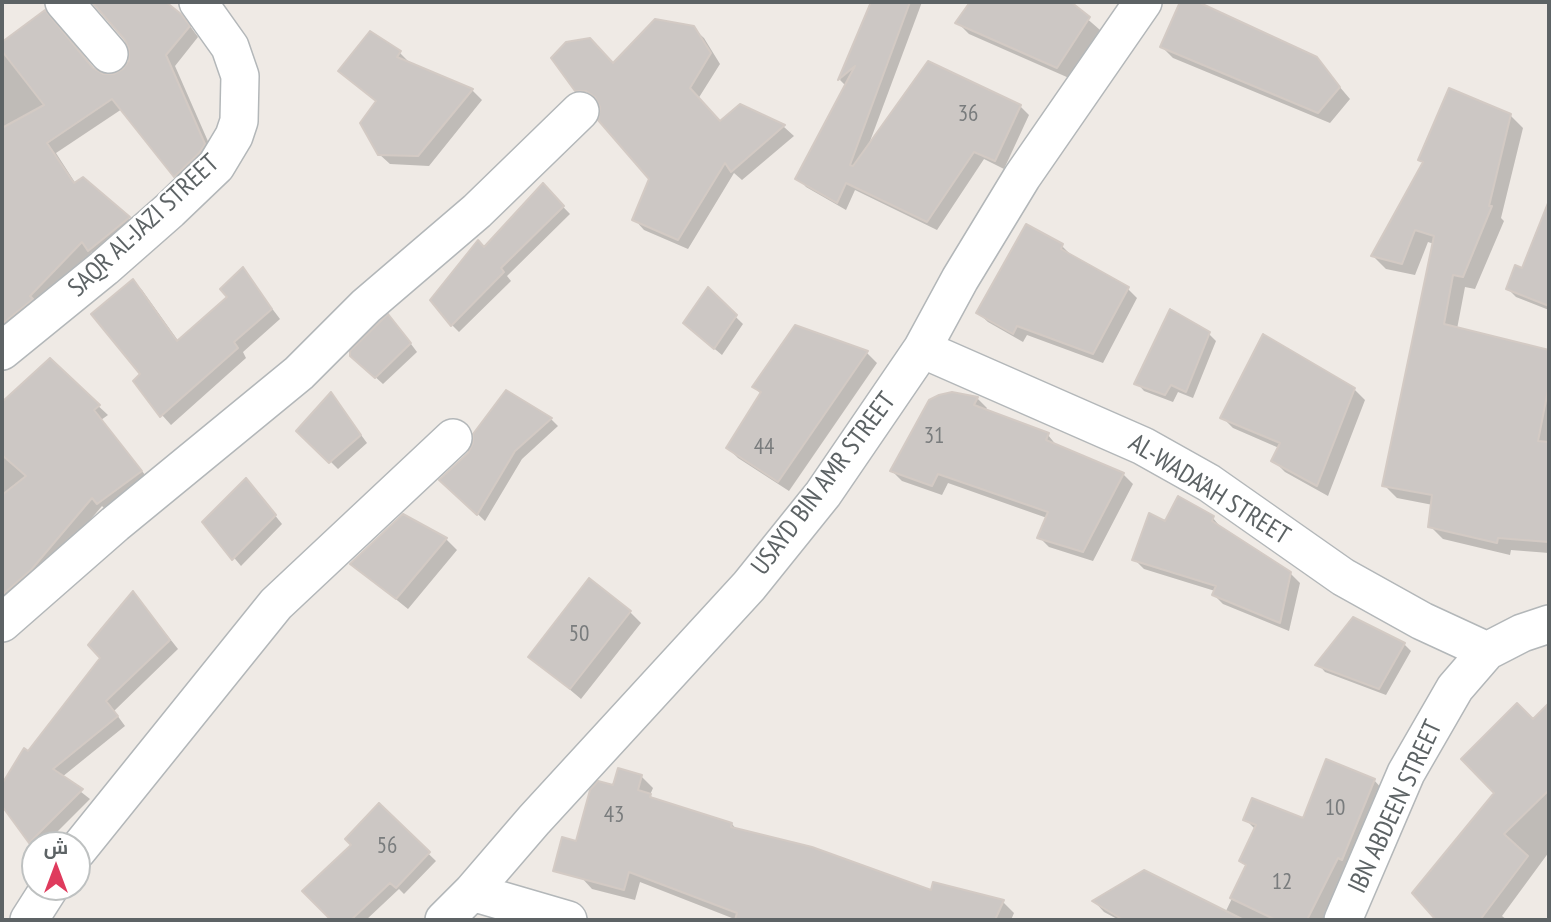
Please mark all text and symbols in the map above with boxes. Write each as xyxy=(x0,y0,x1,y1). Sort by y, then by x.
house number: 36 xyxy=(958,100,978,128)
street label: SAQR AL-JAZI STREET xyxy=(62,148,226,304)
street label: USAYD BIN AMR STREET xyxy=(745,387,903,581)
house number: 31 xyxy=(924,422,944,450)
street label: AL-WADA’AH STREET xyxy=(1123,428,1295,552)
house number: 44 xyxy=(754,433,774,461)
house number: 50 xyxy=(569,620,589,648)
street label: IBN ABDEEN STREET xyxy=(1342,716,1450,898)
house number: 10 xyxy=(1325,794,1345,822)
house number: 43 xyxy=(604,801,624,829)
north arrow xyxy=(21,831,91,901)
house number: 56 xyxy=(377,832,397,860)
text: ش xyxy=(44,835,68,859)
house number: 12 xyxy=(1272,868,1292,896)

